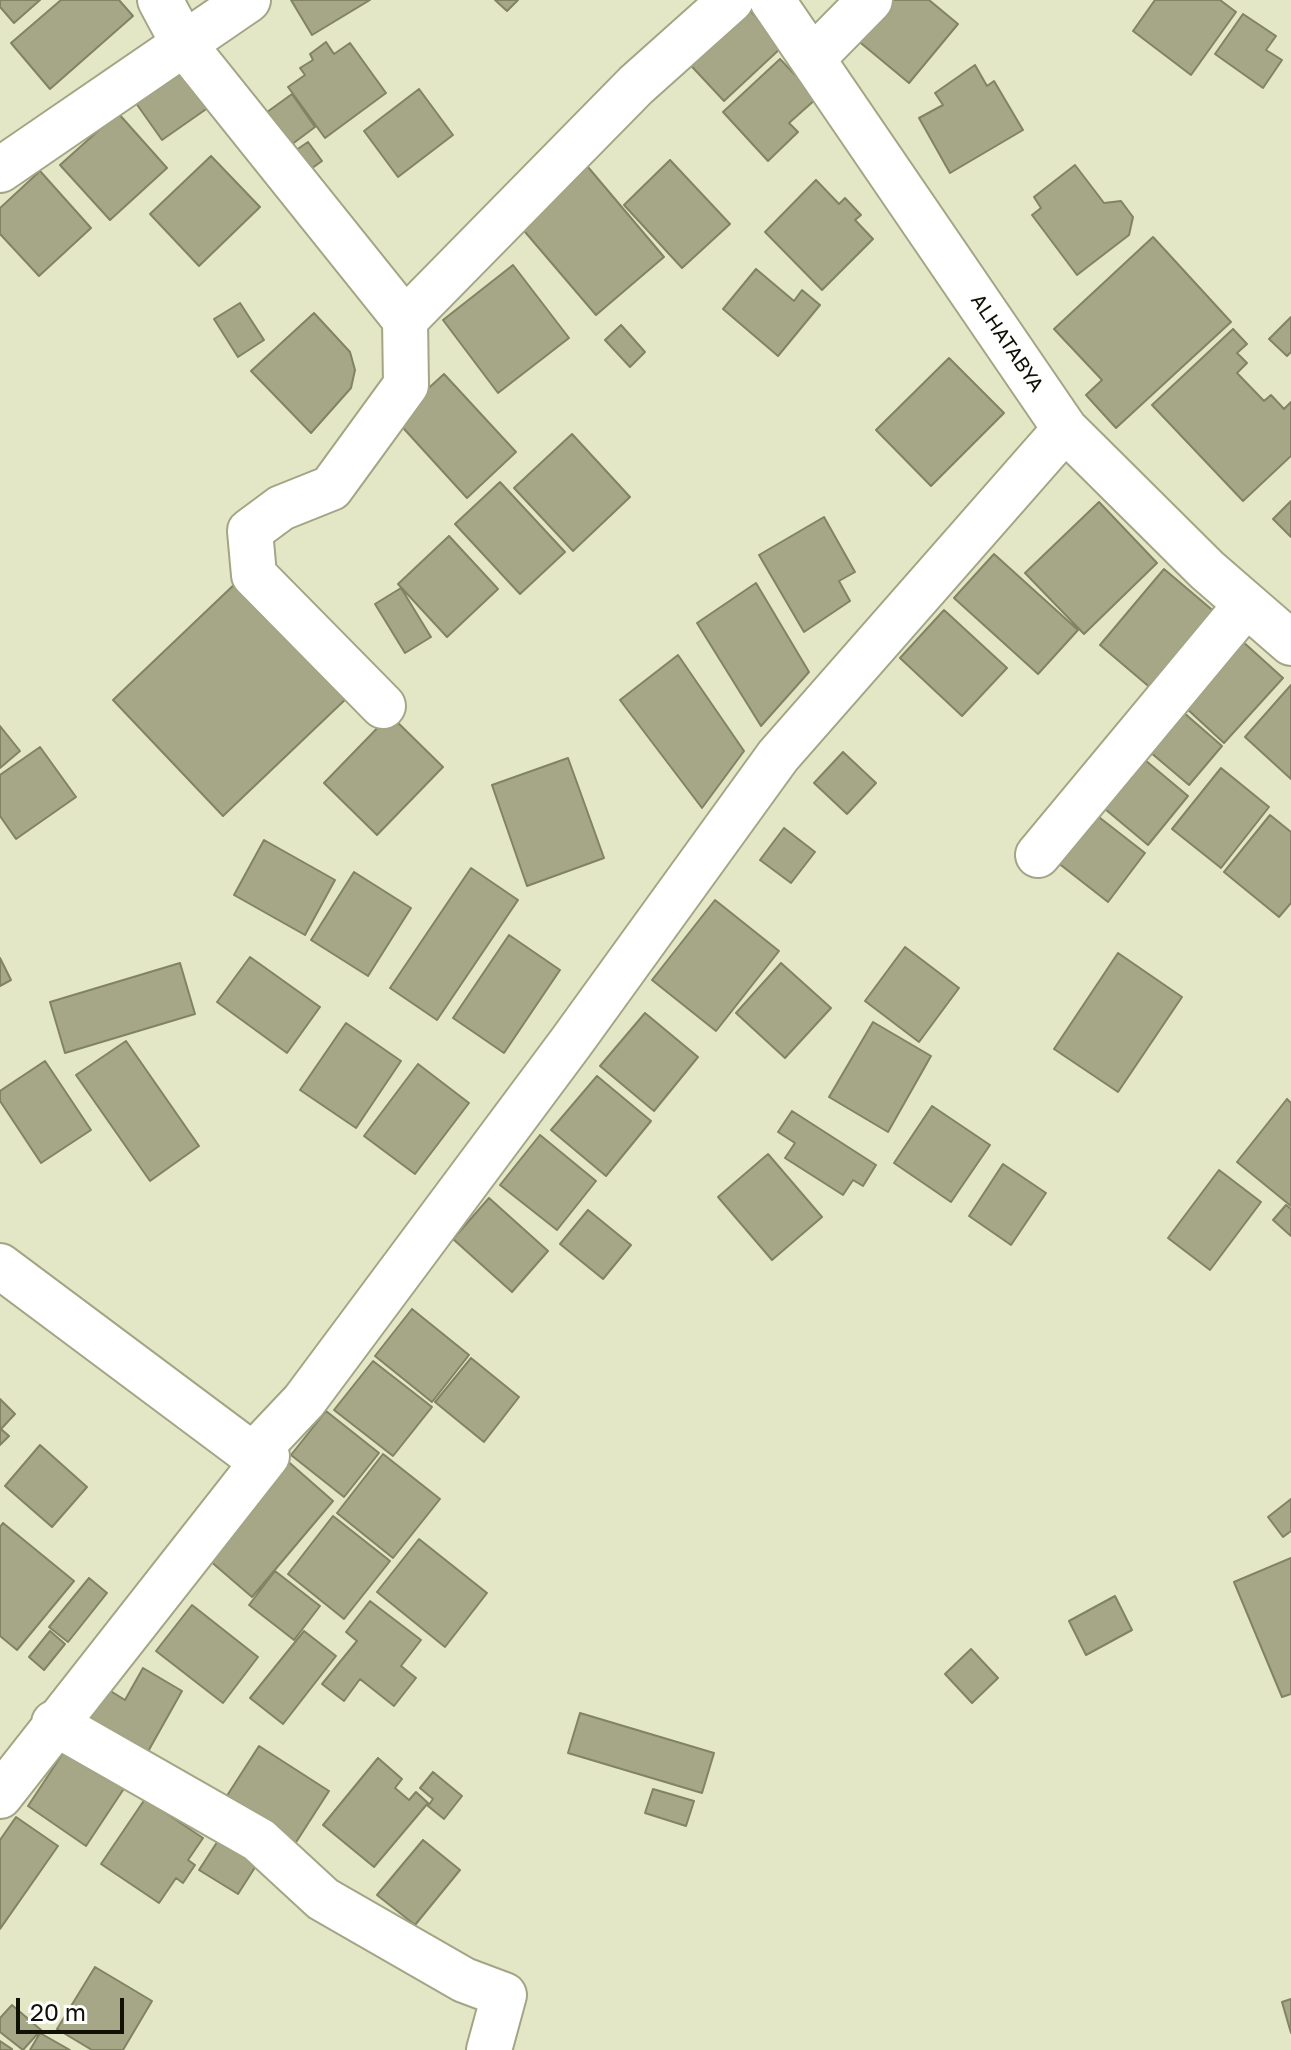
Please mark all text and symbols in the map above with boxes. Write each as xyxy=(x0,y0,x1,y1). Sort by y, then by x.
street label: ALHATABYA xyxy=(966,290,1048,396)
scale bar xyxy=(20,1982,128,2032)
text: 20 m xyxy=(30,1997,86,2026)

